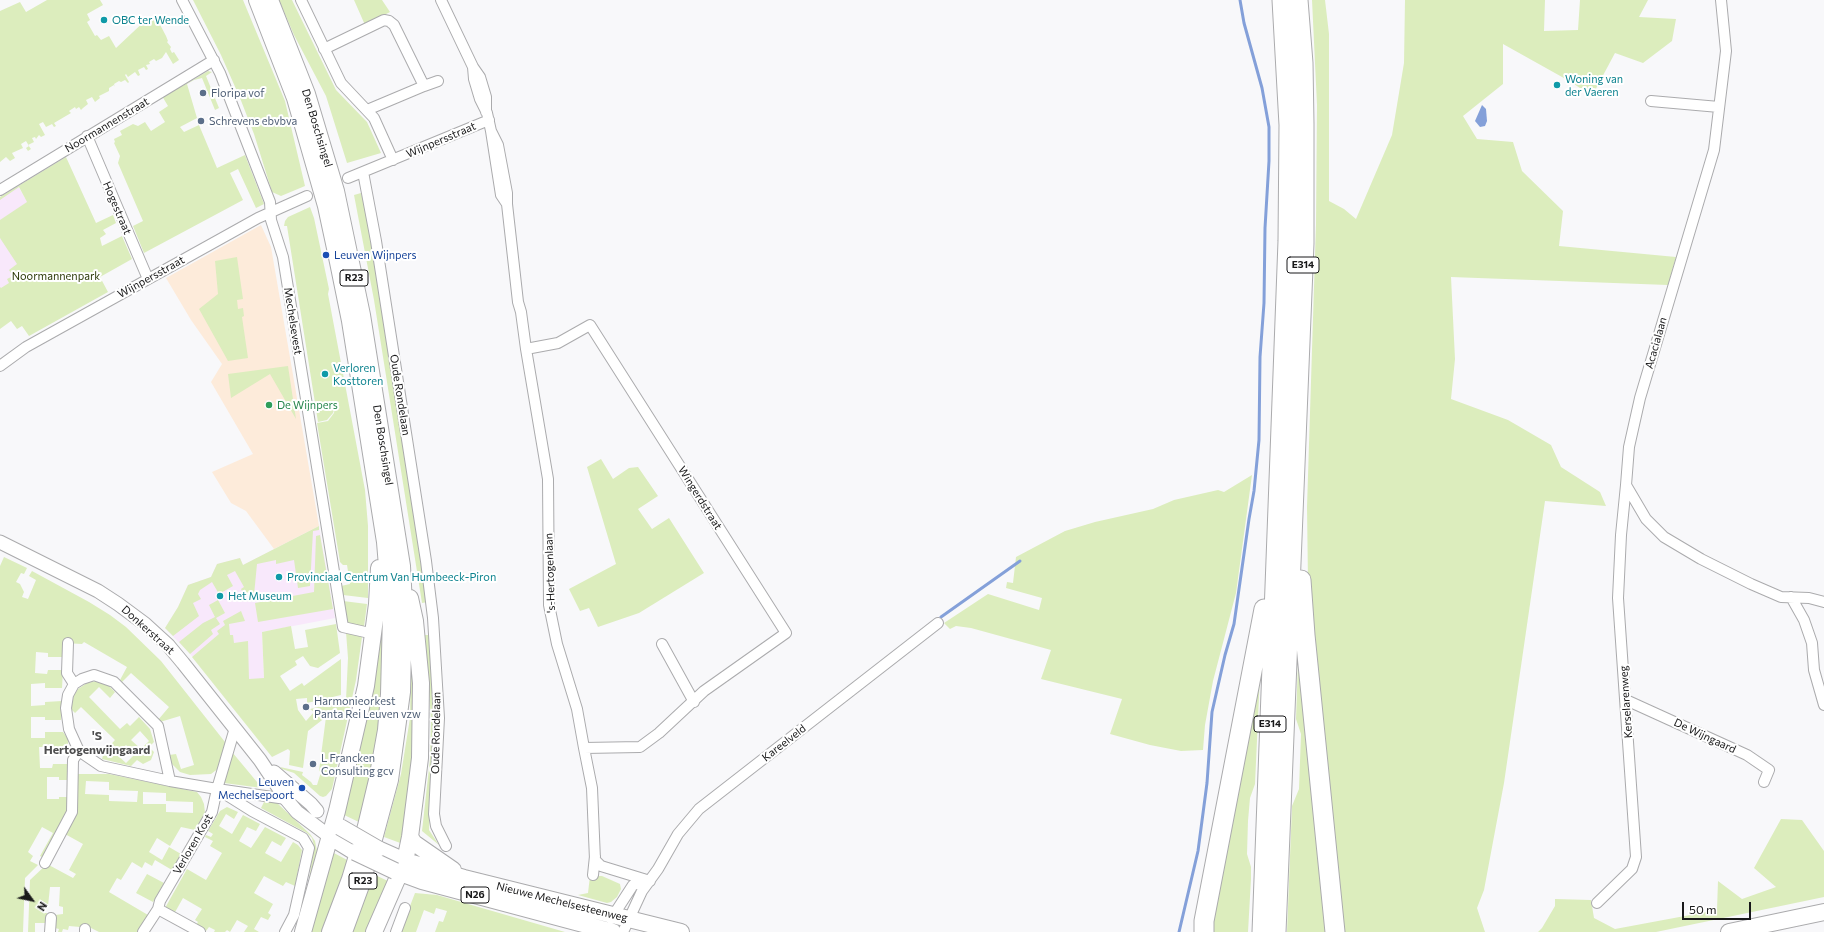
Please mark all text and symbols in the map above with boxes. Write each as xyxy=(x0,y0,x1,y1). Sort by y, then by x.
place label: OBC ter Wende xyxy=(112,13,189,27)
marker: OBC ter Wende xyxy=(99,15,109,25)
place label: Woning van der Vaeren xyxy=(1565,72,1623,98)
marker: Woning van der Vaeren xyxy=(1552,80,1562,90)
place label: Floripa vof xyxy=(211,86,265,100)
street label: Den Boschsingel xyxy=(299,87,335,169)
marker: Floripa vof xyxy=(198,88,208,98)
street label: Noormannenstraat xyxy=(63,95,151,155)
place label: Schrevens ebvbva xyxy=(209,114,297,128)
marker: Schrevens ebvbva xyxy=(196,116,206,126)
street label: Wijnpersstraat xyxy=(404,119,478,161)
street label: Hogestraat xyxy=(100,180,134,236)
place label: Leuven Wijnpers xyxy=(334,248,417,262)
marker: Leuven Wijnpers xyxy=(321,250,331,260)
street label: Wijnpersstraat xyxy=(115,253,187,301)
road number: E314 xyxy=(1287,257,1319,273)
park label: Noormannenpark xyxy=(12,269,100,283)
road number: R23 xyxy=(340,270,368,286)
street label: Mechelsevest xyxy=(281,286,305,356)
street label: Acacialaan xyxy=(1642,316,1670,370)
street label: Oude Rondelaan xyxy=(387,353,413,437)
place label: Verloren Kosttoren xyxy=(333,361,383,387)
marker: Verloren Kosttoren xyxy=(320,369,330,379)
place label: De Wijnpers xyxy=(277,398,338,412)
marker: De Wijnpers xyxy=(264,400,274,410)
street label: Den Boschsingel xyxy=(370,404,396,486)
street label: Wingerdstraat xyxy=(675,464,725,532)
street label: 's-Hertogenlaan xyxy=(542,533,558,613)
place label: Provinciaal Centrum Van Humbeeck-Piron xyxy=(287,570,496,584)
marker: Provinciaal Centrum Van Humbeeck-Piron xyxy=(274,572,284,582)
place label: Het Museum xyxy=(228,589,292,603)
marker: Het Museum xyxy=(215,591,225,601)
street label: Donkerstraat xyxy=(119,603,177,657)
street label: Kerselarenweg xyxy=(1617,665,1635,739)
street label: Oude Rondelaan xyxy=(429,692,443,774)
place label: Harmonieorkest Panta Rei Leuven vzw xyxy=(314,694,421,720)
marker: Harmonieorkest Panta Rei Leuven vzw xyxy=(301,702,311,712)
road number: E314 xyxy=(1254,716,1286,732)
street label: De Wijngaard xyxy=(1672,716,1738,756)
street label: Kareelveld xyxy=(759,722,809,764)
district label: 'S Hertogenwijngaard xyxy=(44,729,150,757)
place label: L Francken Consulting gcv xyxy=(321,751,394,777)
marker: L Francken Consulting gcv xyxy=(308,759,318,769)
place label: Leuven Mechelsepoort xyxy=(218,775,294,801)
marker: Leuven Mechelsepoort xyxy=(297,783,307,793)
street label: Verloren Kost xyxy=(170,811,216,877)
road number: R23 xyxy=(349,873,377,889)
street label: Nieuwe Mechelsesteenweg xyxy=(495,879,629,925)
north arrow xyxy=(12,880,52,920)
road number: N26 xyxy=(461,887,489,903)
scale bar xyxy=(1684,894,1753,920)
text: N xyxy=(35,900,50,914)
text: 50 m xyxy=(1689,902,1717,916)

